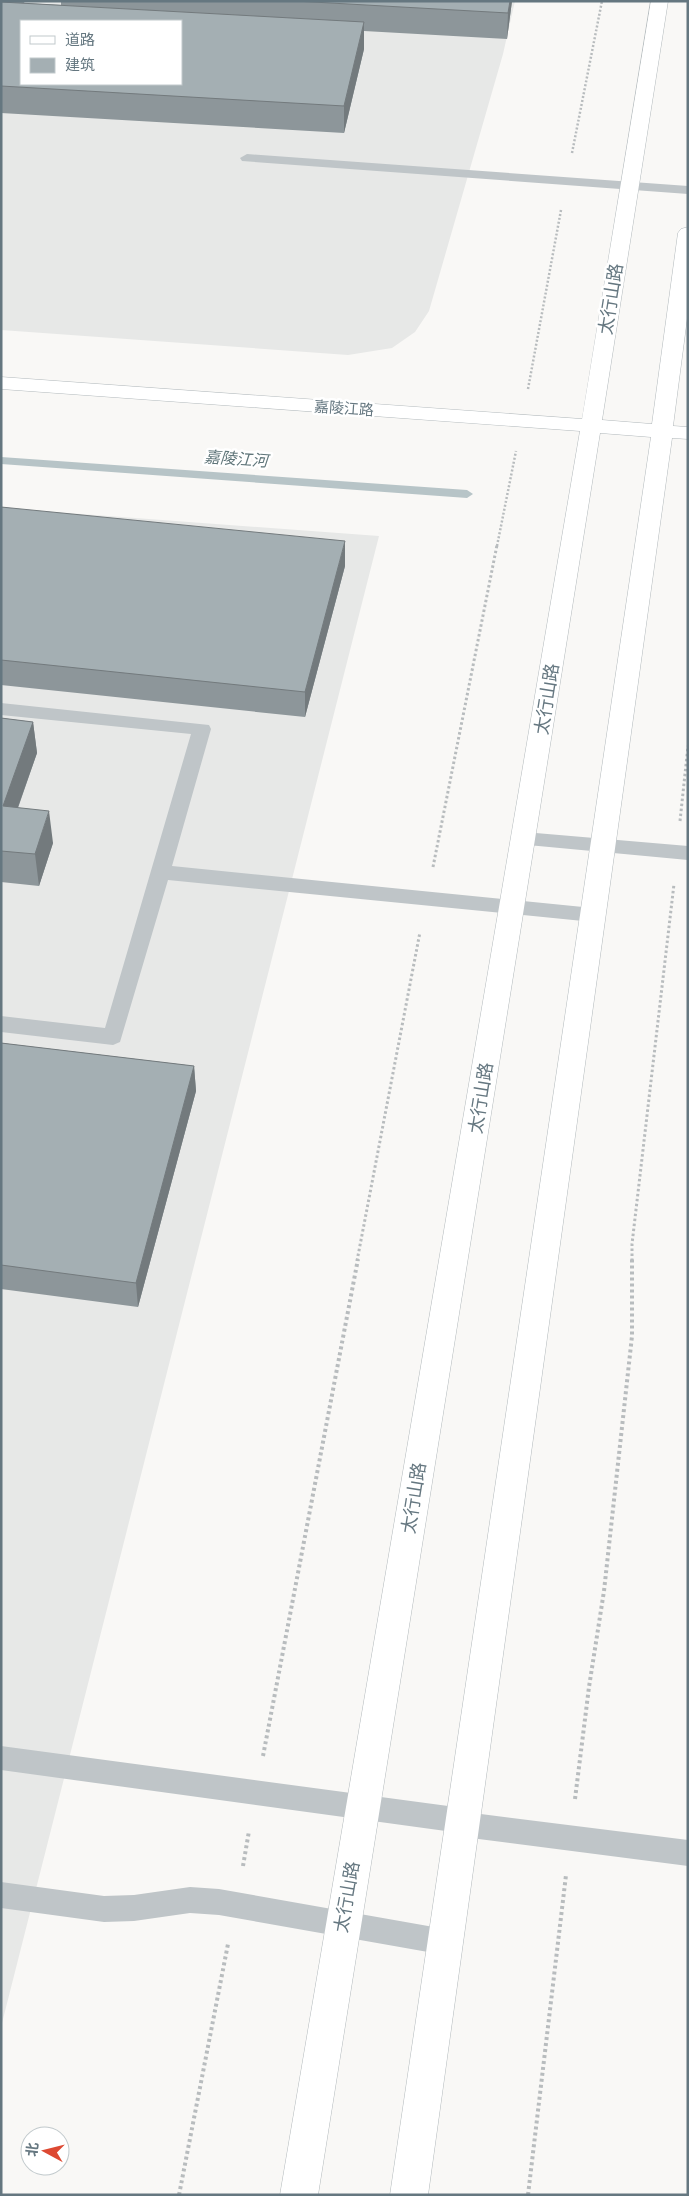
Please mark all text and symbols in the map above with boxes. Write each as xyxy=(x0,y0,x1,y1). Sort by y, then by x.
legend xyxy=(20,20,182,85)
text: 道路 xyxy=(65,30,95,49)
text: 建筑 xyxy=(65,55,95,74)
street label: 太行山路 xyxy=(595,262,627,336)
street label: 嘉陵江路 xyxy=(313,396,375,420)
water label: 嘉陵江河 xyxy=(203,447,272,471)
street label: 太行山路 xyxy=(531,662,563,736)
street label: 太行山路 xyxy=(465,1061,497,1135)
street label: 太行山路 xyxy=(398,1461,430,1535)
street label: 太行山路 xyxy=(330,1860,364,1934)
north arrow xyxy=(20,2126,70,2176)
text: 北 xyxy=(22,2141,42,2157)

